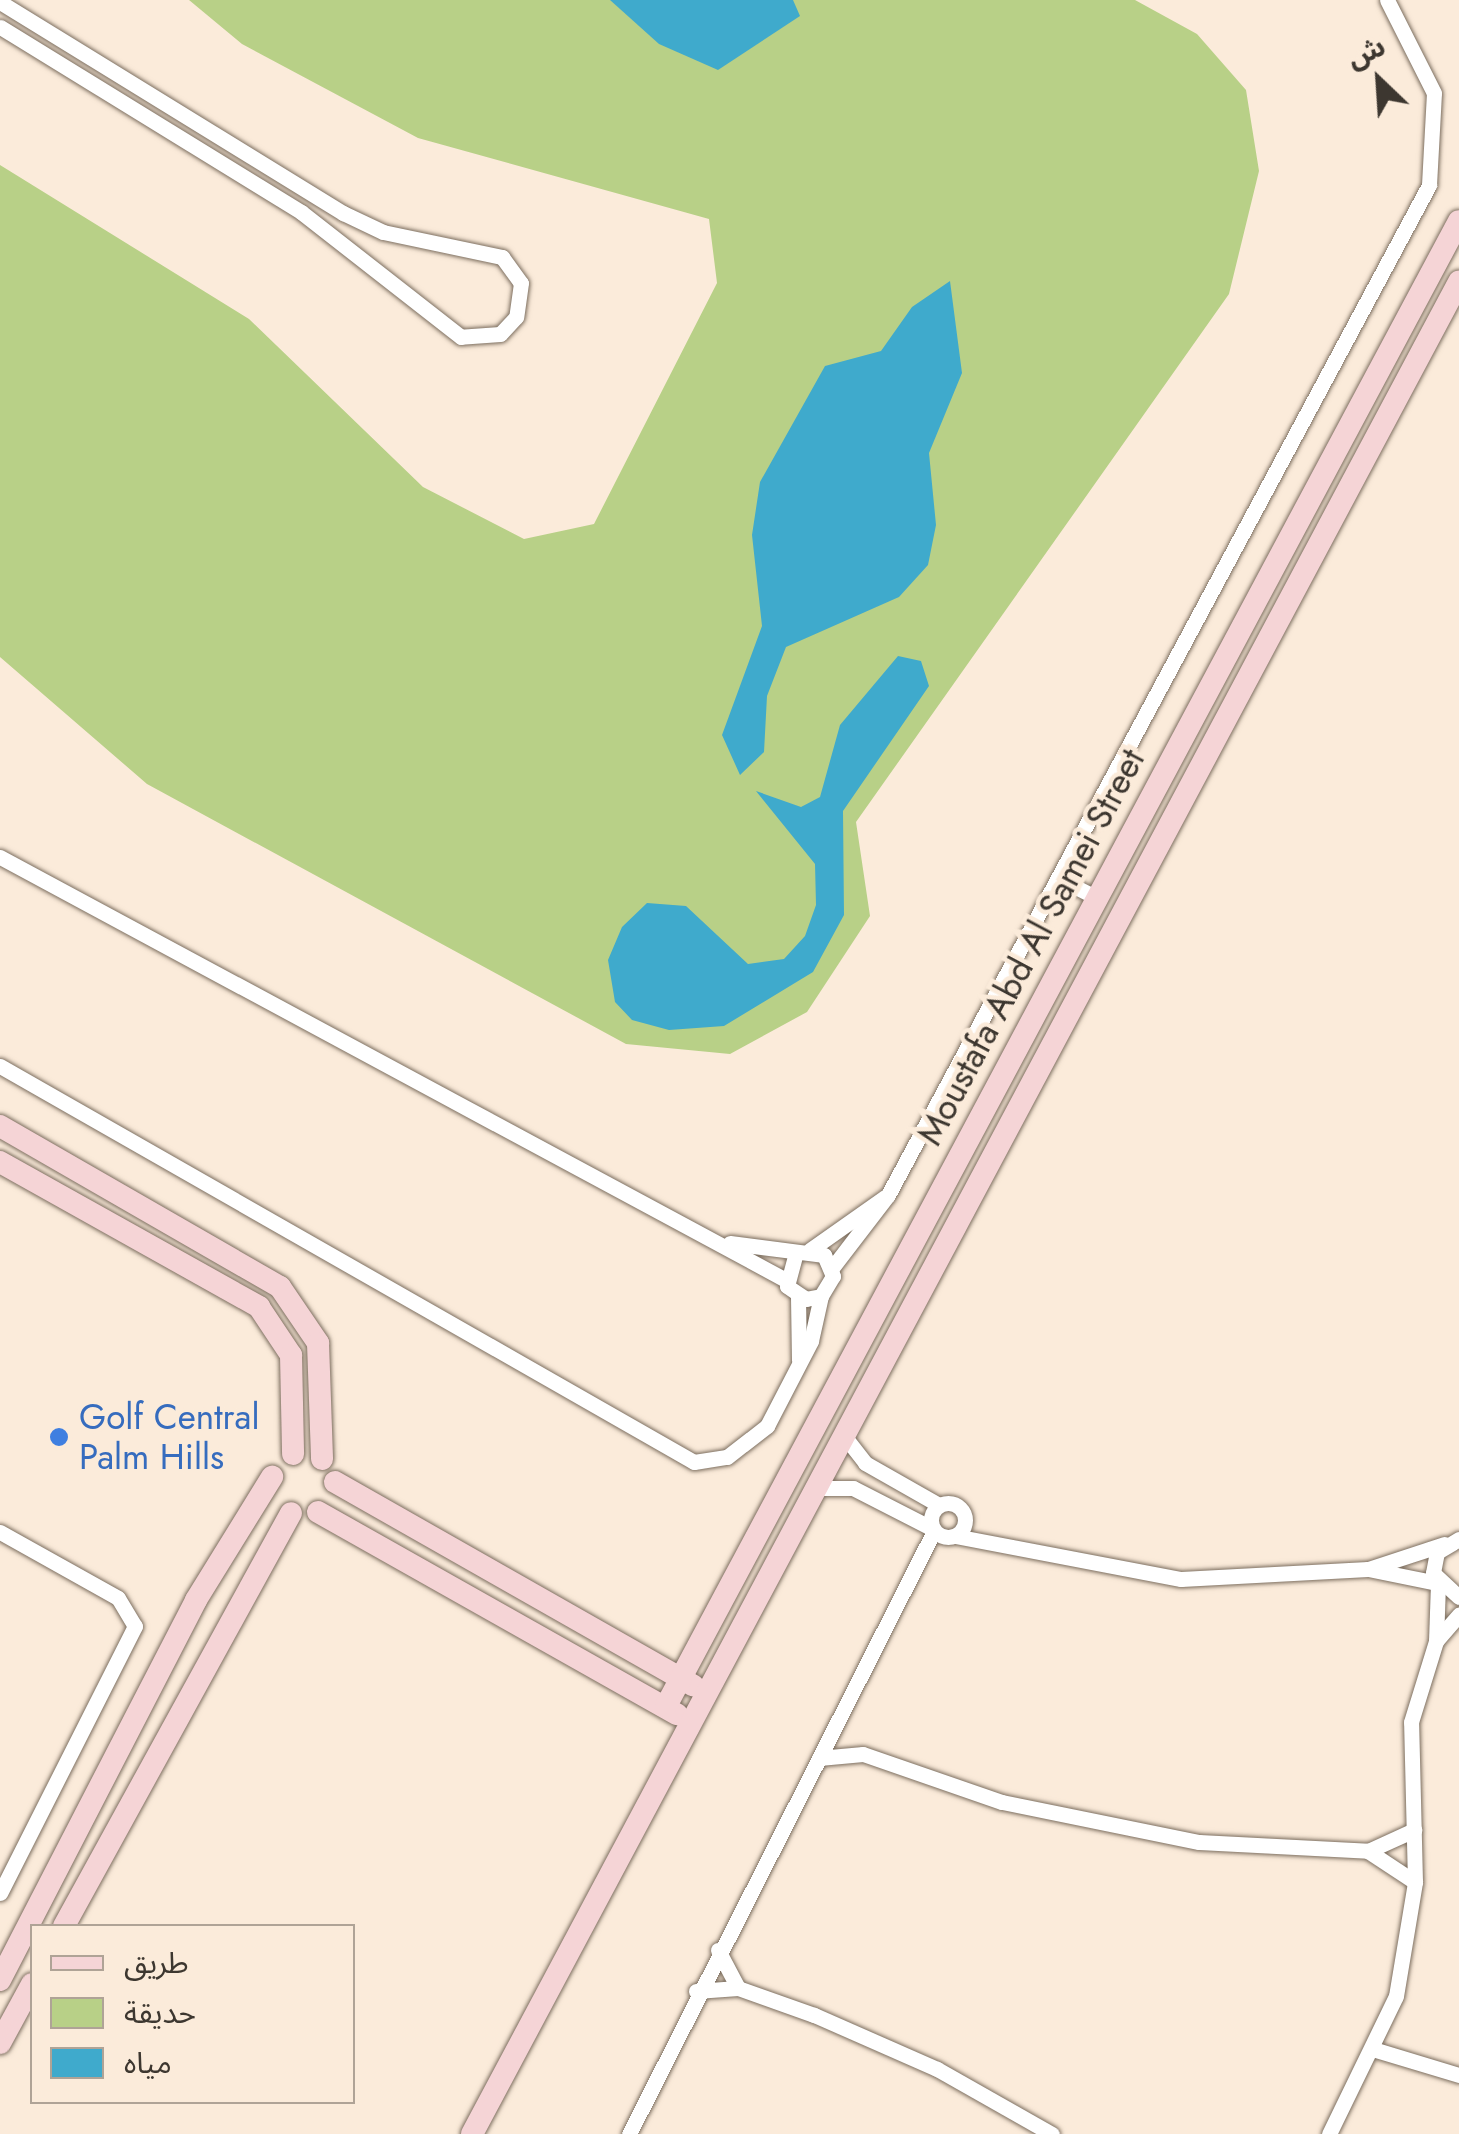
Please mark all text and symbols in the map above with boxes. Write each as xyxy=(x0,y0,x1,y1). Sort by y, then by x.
text: ش xyxy=(1340,26,1392,79)
north arrow xyxy=(1329,30,1429,130)
street label: Moustafa Abd Al Samei Street xyxy=(909,742,1153,1152)
place label: Golf Central Palm Hills xyxy=(79,1396,259,1478)
marker: Golf Central Palm Hills xyxy=(48,1426,70,1448)
legend xyxy=(30,1924,355,2104)
text: طريق xyxy=(124,1941,189,1984)
text: حديقة xyxy=(124,1991,196,2034)
text: مياه xyxy=(124,2041,172,2084)

